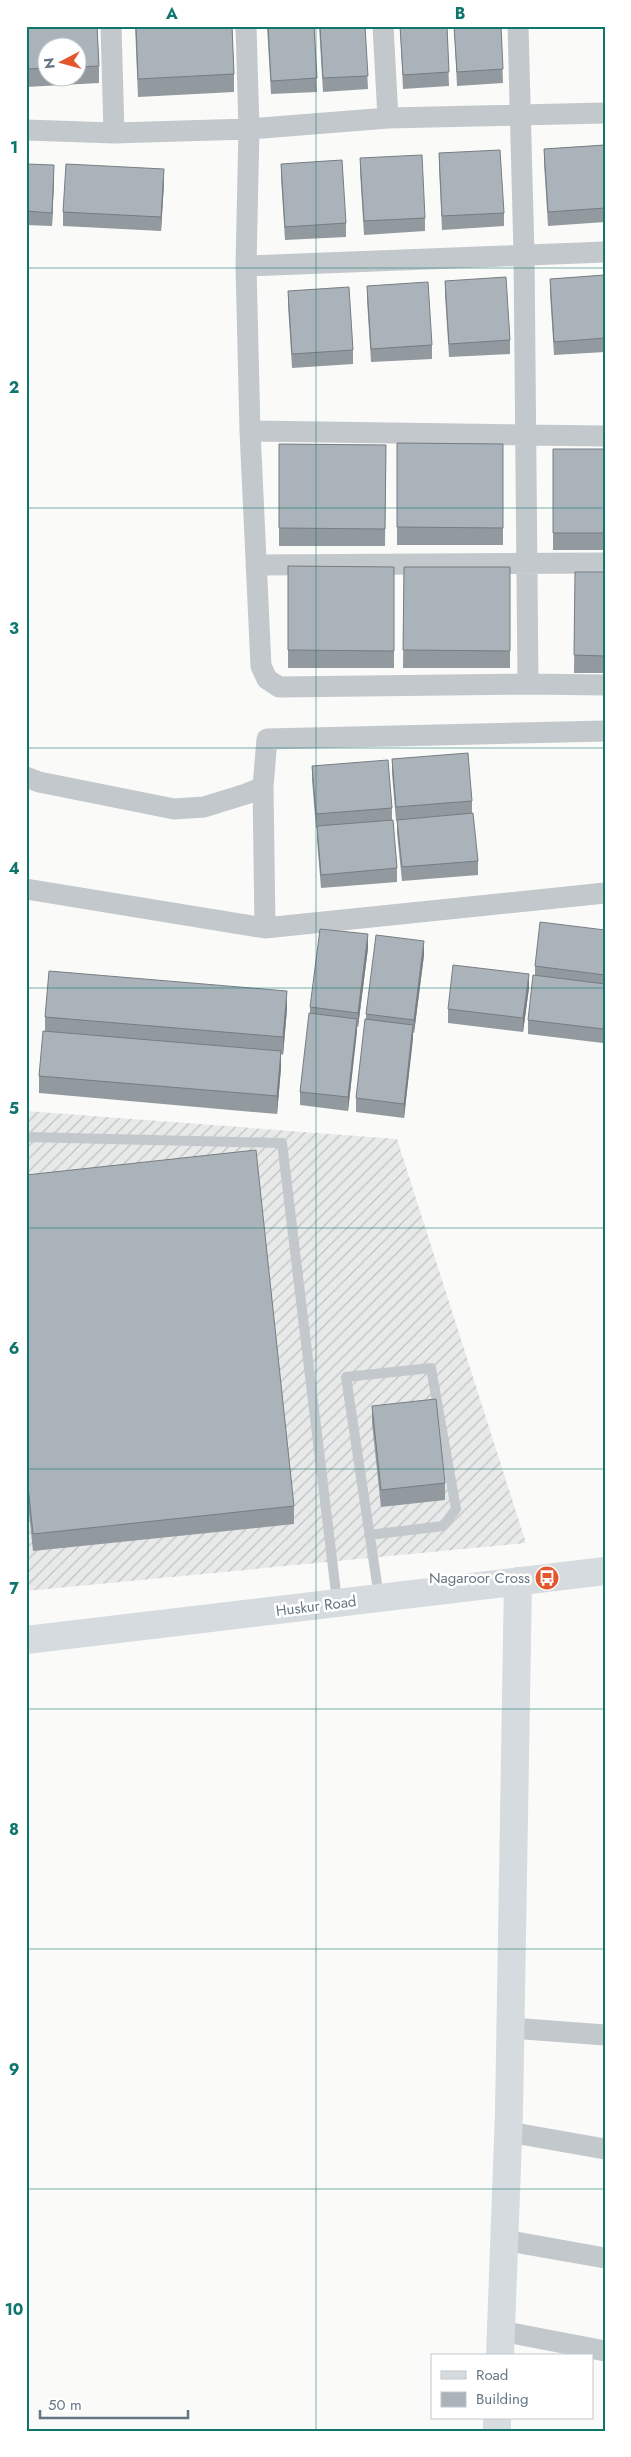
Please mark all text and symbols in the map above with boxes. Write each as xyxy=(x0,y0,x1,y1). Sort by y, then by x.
text: A xyxy=(165,2,178,25)
text: B xyxy=(455,2,465,25)
north arrow xyxy=(38,38,88,88)
text: N xyxy=(39,57,60,70)
text: 1 xyxy=(10,136,18,159)
text: 2 xyxy=(9,376,19,399)
text: 3 xyxy=(9,617,19,640)
text: 4 xyxy=(8,857,20,880)
text: 5 xyxy=(9,1097,19,1120)
text: 6 xyxy=(9,1337,19,1360)
bus stop icon: Nagaroor Cross xyxy=(534,1565,560,1591)
place label: Nagaroor Cross xyxy=(429,1567,530,1589)
text: 7 xyxy=(9,1577,19,1600)
street label: Huskur Road xyxy=(274,1590,358,1622)
text: 8 xyxy=(9,1818,19,1841)
text: 9 xyxy=(9,2058,19,2081)
text: 10 xyxy=(5,2298,23,2321)
legend xyxy=(431,2354,594,2420)
text: Road xyxy=(476,2364,508,2386)
scale bar xyxy=(40,2387,188,2419)
text: Building xyxy=(476,2388,528,2410)
text: 50 m xyxy=(48,2394,82,2416)

